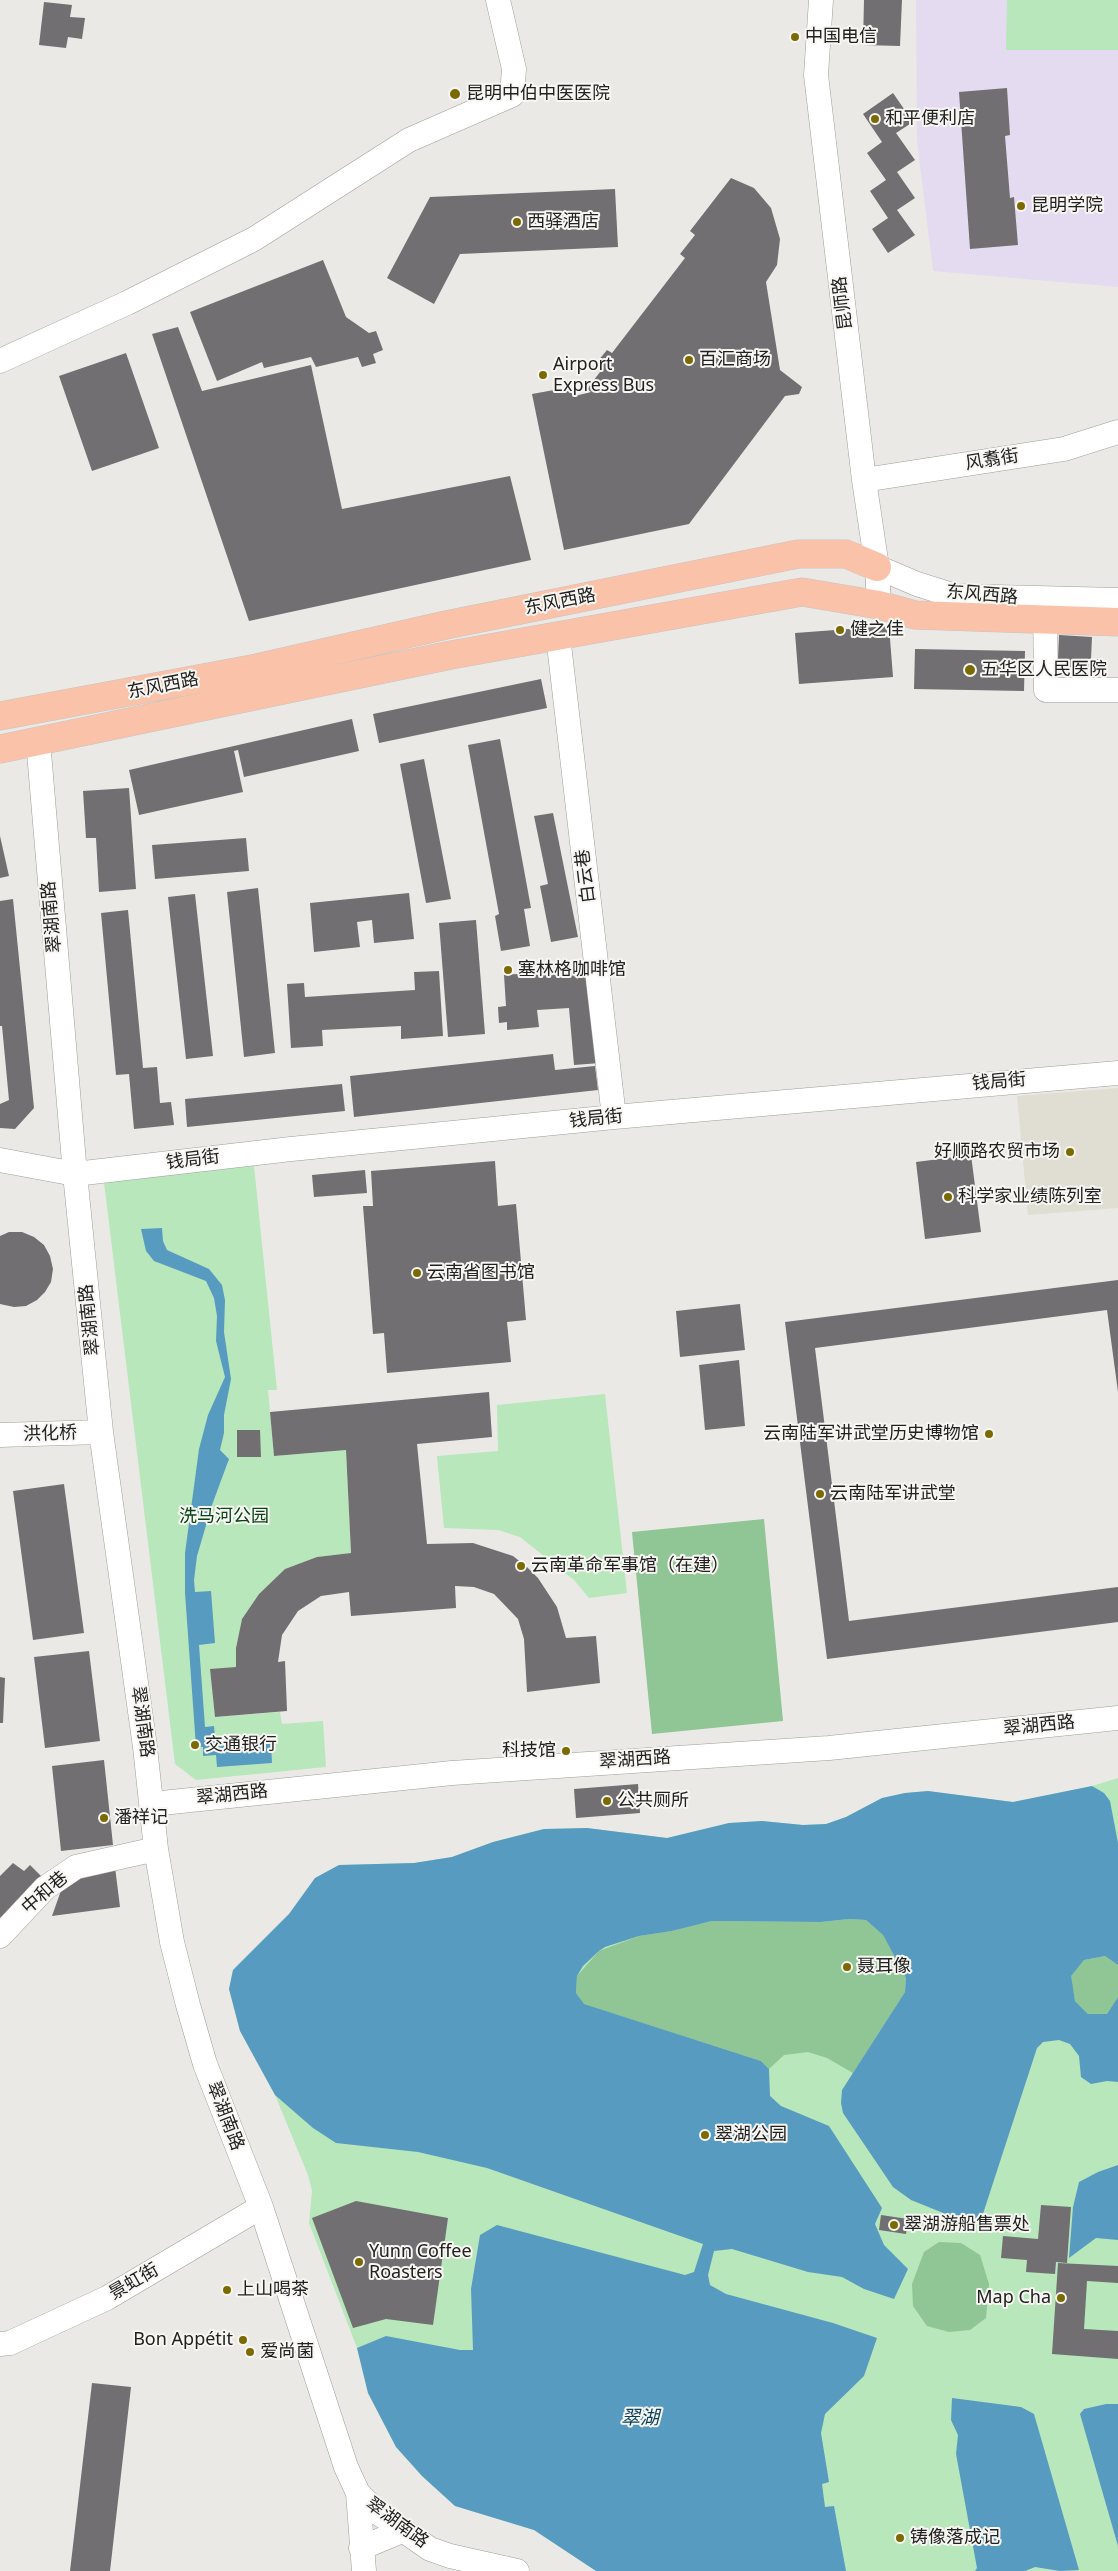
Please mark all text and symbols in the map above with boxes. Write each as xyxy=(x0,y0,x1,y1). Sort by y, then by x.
place label: 中国电信 xyxy=(805,26,877,48)
marker: 中国电信 xyxy=(789,31,801,43)
place label: 昆明中伯中医医院 xyxy=(466,83,610,105)
marker: 昆明中伯中医医院 xyxy=(448,87,462,101)
place label: 和平便利店 xyxy=(885,108,975,130)
marker: 和平便利店 xyxy=(869,113,881,125)
place label: 昆明学院 xyxy=(1031,195,1103,217)
marker: 昆明学院 xyxy=(1015,200,1027,212)
place label: 西驿酒店 xyxy=(527,211,599,233)
marker: 西驿酒店 xyxy=(511,216,523,228)
street label: 昆师路 xyxy=(829,275,857,331)
place label: 百汇商场 xyxy=(699,349,771,371)
place label: Airport Express Bus xyxy=(553,354,654,396)
marker: 百汇商场 xyxy=(683,354,695,366)
marker: Airport Express Bus xyxy=(537,369,549,381)
street label: 风翥街 xyxy=(964,445,1020,475)
street label: 东风西路 xyxy=(945,581,1019,609)
street label: 东风西路 xyxy=(523,585,597,619)
place label: 健之佳 xyxy=(850,619,904,641)
marker: 健之佳 xyxy=(834,624,846,636)
place label: 五华区人民医院 xyxy=(981,659,1107,681)
marker: 五华区人民医院 xyxy=(963,663,977,677)
street label: 东风西路 xyxy=(126,669,200,703)
street label: 白云巷 xyxy=(572,848,600,904)
street label: 翠湖南路 xyxy=(38,880,66,954)
place label: 塞林格咖啡馆 xyxy=(518,959,626,981)
marker: 塞林格咖啡馆 xyxy=(502,964,514,976)
street label: 钱局街 xyxy=(971,1069,1027,1095)
street label: 钱局街 xyxy=(568,1105,624,1133)
place label: 好顺路农贸市场 xyxy=(934,1141,1060,1163)
street label: 钱局街 xyxy=(165,1146,221,1174)
marker: 好顺路农贸市场 xyxy=(1064,1146,1076,1158)
place label: 科学家业绩陈列室 xyxy=(958,1186,1102,1208)
marker: 科学家业绩陈列室 xyxy=(942,1191,954,1203)
place label: 云南省图书馆 xyxy=(427,1262,535,1284)
marker: 云南省图书馆 xyxy=(411,1267,423,1279)
street label: 翠湖南路 xyxy=(75,1283,105,1357)
street label: 洪化桥 xyxy=(23,1422,77,1446)
place label: 云南陆军讲武堂历史博物馆 xyxy=(763,1423,979,1445)
marker: 云南陆军讲武堂历史博物馆 xyxy=(983,1428,995,1440)
place label: 云南陆军讲武堂 xyxy=(830,1483,956,1505)
marker: 云南陆军讲武堂 xyxy=(814,1488,826,1500)
park label: 洗马河公园 xyxy=(179,1506,269,1528)
place label: 云南革命军事馆（在建） xyxy=(531,1555,729,1577)
marker: 云南革命军事馆（在建） xyxy=(515,1560,527,1572)
street label: 翠湖南路 xyxy=(126,1685,158,1759)
street label: 翠湖西路 xyxy=(1002,1711,1076,1741)
place label: 交通银行 xyxy=(205,1734,277,1756)
marker: 交通银行 xyxy=(189,1739,201,1751)
place label: 科技馆 xyxy=(502,1740,556,1762)
marker: 科技馆 xyxy=(560,1745,572,1757)
street label: 翠湖西路 xyxy=(598,1747,672,1773)
street label: 翠湖西路 xyxy=(195,1780,269,1810)
place label: 公共厕所 xyxy=(617,1790,689,1812)
marker: 公共厕所 xyxy=(601,1795,613,1807)
place label: 潘祥记 xyxy=(114,1807,168,1829)
marker: 潘祥记 xyxy=(98,1812,110,1824)
street label: 中和巷 xyxy=(18,1867,72,1919)
place label: 聂耳像 xyxy=(857,1956,911,1978)
marker: 聂耳像 xyxy=(841,1961,853,1973)
street label: 翠湖南路 xyxy=(202,2079,248,2153)
place label: 翠湖公园 xyxy=(715,2124,787,2146)
marker: 翠湖公园 xyxy=(699,2129,711,2141)
place label: 翠湖游船售票处 xyxy=(904,2214,1030,2236)
marker: 翠湖游船售票处 xyxy=(888,2219,900,2231)
place label: Yunn Coffee Roasters xyxy=(369,2241,472,2284)
marker: Yunn Coffee Roasters xyxy=(353,2256,365,2268)
street label: 景虹街 xyxy=(105,2259,163,2305)
place label: 上山喝茶 xyxy=(237,2279,309,2301)
marker: 上山喝茶 xyxy=(221,2284,233,2296)
place label: Map Cha xyxy=(976,2287,1051,2309)
marker: Map Cha xyxy=(1055,2292,1067,2304)
place label: Bon Appétit xyxy=(133,2329,233,2351)
marker: Bon Appétit xyxy=(237,2334,249,2346)
place label: 爱尚菌 xyxy=(260,2341,314,2363)
marker: 爱尚菌 xyxy=(244,2346,256,2358)
water label: 翠湖 xyxy=(621,2408,659,2430)
street label: 翠湖南路 xyxy=(362,2493,432,2553)
place label: 铸像落成记 xyxy=(910,2527,1000,2549)
marker: 铸像落成记 xyxy=(894,2532,906,2544)

